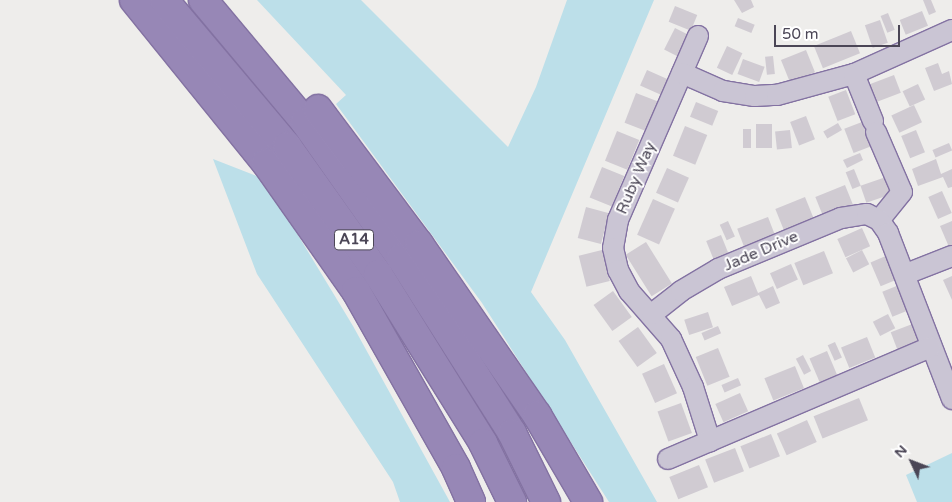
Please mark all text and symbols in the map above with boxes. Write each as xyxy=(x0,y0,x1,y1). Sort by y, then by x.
scale bar xyxy=(777,15,903,47)
text: 50 m xyxy=(782,25,819,43)
street label: Ruby Way xyxy=(612,139,660,217)
street label: Jade Drive xyxy=(721,227,801,275)
road number: A14 xyxy=(333,228,375,252)
north arrow xyxy=(887,437,937,487)
text: N xyxy=(891,442,911,461)

